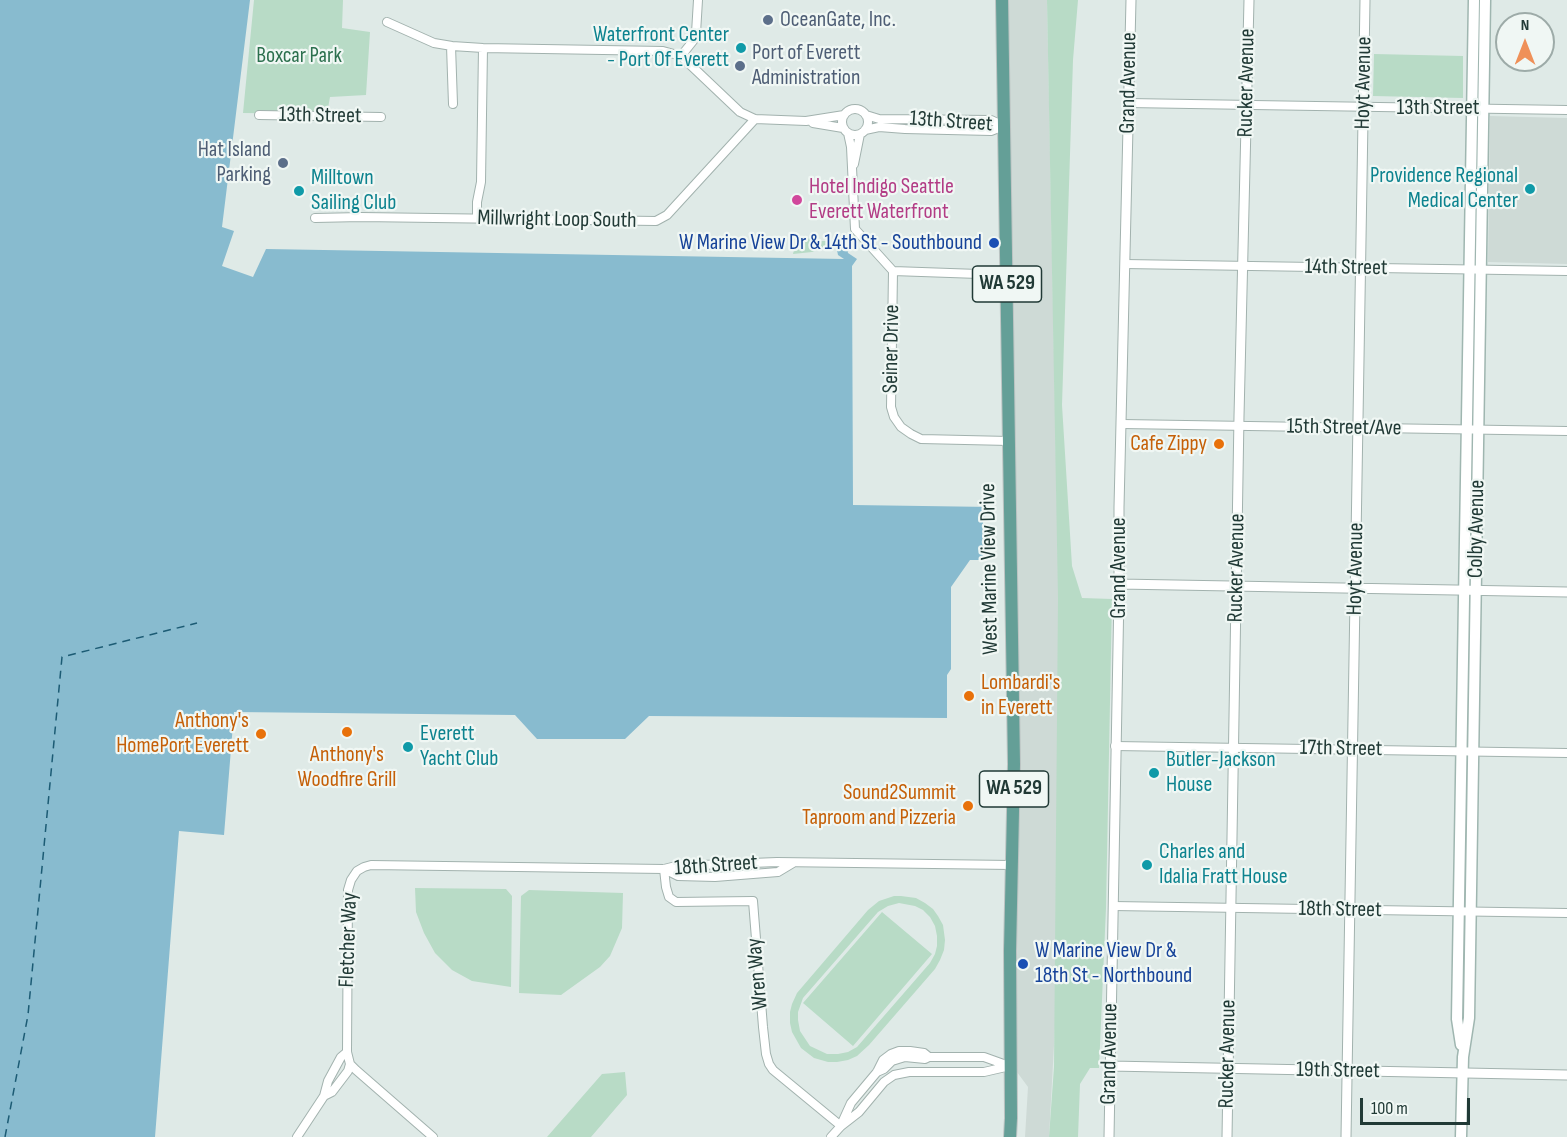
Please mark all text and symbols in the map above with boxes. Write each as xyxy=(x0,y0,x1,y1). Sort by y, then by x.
place label: OceanGate, Inc. xyxy=(780,7,896,33)
north arrow xyxy=(1495,12,1555,72)
marker: OceanGate, Inc. xyxy=(761,13,775,27)
text: N xyxy=(1521,16,1529,35)
place label: Waterfront Center - Port Of Everett xyxy=(593,22,729,74)
street label: Rucker Avenue xyxy=(1233,28,1261,138)
street label: Grand Avenue xyxy=(1115,32,1143,134)
street label: Hoyt Avenue xyxy=(1350,36,1378,130)
place label: Port of Everett Administration xyxy=(752,40,861,92)
marker: Waterfront Center - Port Of Everett xyxy=(734,41,748,55)
park label: Boxcar Park xyxy=(256,43,342,69)
marker: Port of Everett Administration xyxy=(733,59,747,73)
street label: 13th Street xyxy=(1397,95,1479,121)
street label: 13th Street xyxy=(278,102,362,130)
street label: 13th Street xyxy=(909,106,993,138)
place label: Hat Island Parking xyxy=(198,137,271,188)
marker: Hat Island Parking xyxy=(276,156,290,170)
place label: Providence Regional Medical Center xyxy=(1370,163,1518,214)
place label: Milltown Sailing Club xyxy=(311,165,396,216)
place label: Hotel Indigo Seattle Everett Waterfront xyxy=(809,174,954,226)
marker: Providence Regional Medical Center xyxy=(1523,182,1537,196)
marker: Milltown Sailing Club xyxy=(292,184,306,198)
marker: Hotel Indigo Seattle Everett Waterfront xyxy=(790,193,804,207)
street label: Millwright Loop South xyxy=(477,205,637,235)
place label: W Marine View Dr & 14th St - Southbound xyxy=(679,230,982,256)
marker: W Marine View Dr & 14th St - Southbound xyxy=(987,236,1001,250)
street label: 14th Street xyxy=(1304,254,1388,282)
road number: WA 529 xyxy=(972,266,1042,302)
street label: Seiner Drive xyxy=(878,304,906,394)
street label: 15th Street/Ave xyxy=(1286,414,1402,442)
place label: Cafe Zippy xyxy=(1130,431,1207,457)
marker: Cafe Zippy xyxy=(1212,437,1226,451)
street label: Colby Avenue xyxy=(1463,480,1491,578)
street label: West Marine View Drive xyxy=(975,483,1005,655)
street label: Rucker Avenue xyxy=(1223,513,1251,623)
street label: Grand Avenue xyxy=(1106,517,1132,619)
street label: Hoyt Avenue xyxy=(1342,522,1370,616)
place label: Lombardi's in Everett xyxy=(981,670,1060,722)
marker: Lombardi's in Everett xyxy=(962,689,976,703)
place label: Anthony's HomePort Everett xyxy=(116,708,249,760)
place label: Everett Yacht Club xyxy=(420,721,498,772)
marker: Anthony's Woodfire Grill xyxy=(340,725,354,739)
marker: Anthony's HomePort Everett xyxy=(254,727,268,741)
street label: 17th Street xyxy=(1299,735,1383,763)
marker: Everett Yacht Club xyxy=(401,740,415,754)
place label: Anthony's Woodfire Grill xyxy=(298,742,396,794)
place label: Butler-Jackson House xyxy=(1166,747,1276,798)
marker: Butler-Jackson House xyxy=(1147,766,1161,780)
road number: WA 529 xyxy=(980,771,1048,807)
place label: Sound2Summit Taproom and Pizzeria xyxy=(802,780,956,831)
marker: Sound2Summit Taproom and Pizzeria xyxy=(961,799,975,813)
place label: Charles and Idalia Fratt House xyxy=(1159,839,1288,890)
street label: 18th Street xyxy=(673,850,759,882)
marker: Charles and Idalia Fratt House xyxy=(1140,858,1154,872)
street label: Fletcher Way xyxy=(334,892,364,988)
street label: 18th Street xyxy=(1298,896,1382,924)
street label: Wren Way xyxy=(742,937,774,1011)
place label: W Marine View Dr & 18th St - Northbound xyxy=(1035,938,1192,990)
marker: W Marine View Dr & 18th St - Northbound xyxy=(1016,957,1030,971)
street label: Rucker Avenue xyxy=(1214,999,1242,1109)
street label: Grand Avenue xyxy=(1096,1003,1124,1105)
street label: 19th Street xyxy=(1296,1057,1380,1085)
scale bar xyxy=(1363,1086,1472,1124)
text: 100 m xyxy=(1371,1098,1408,1119)

